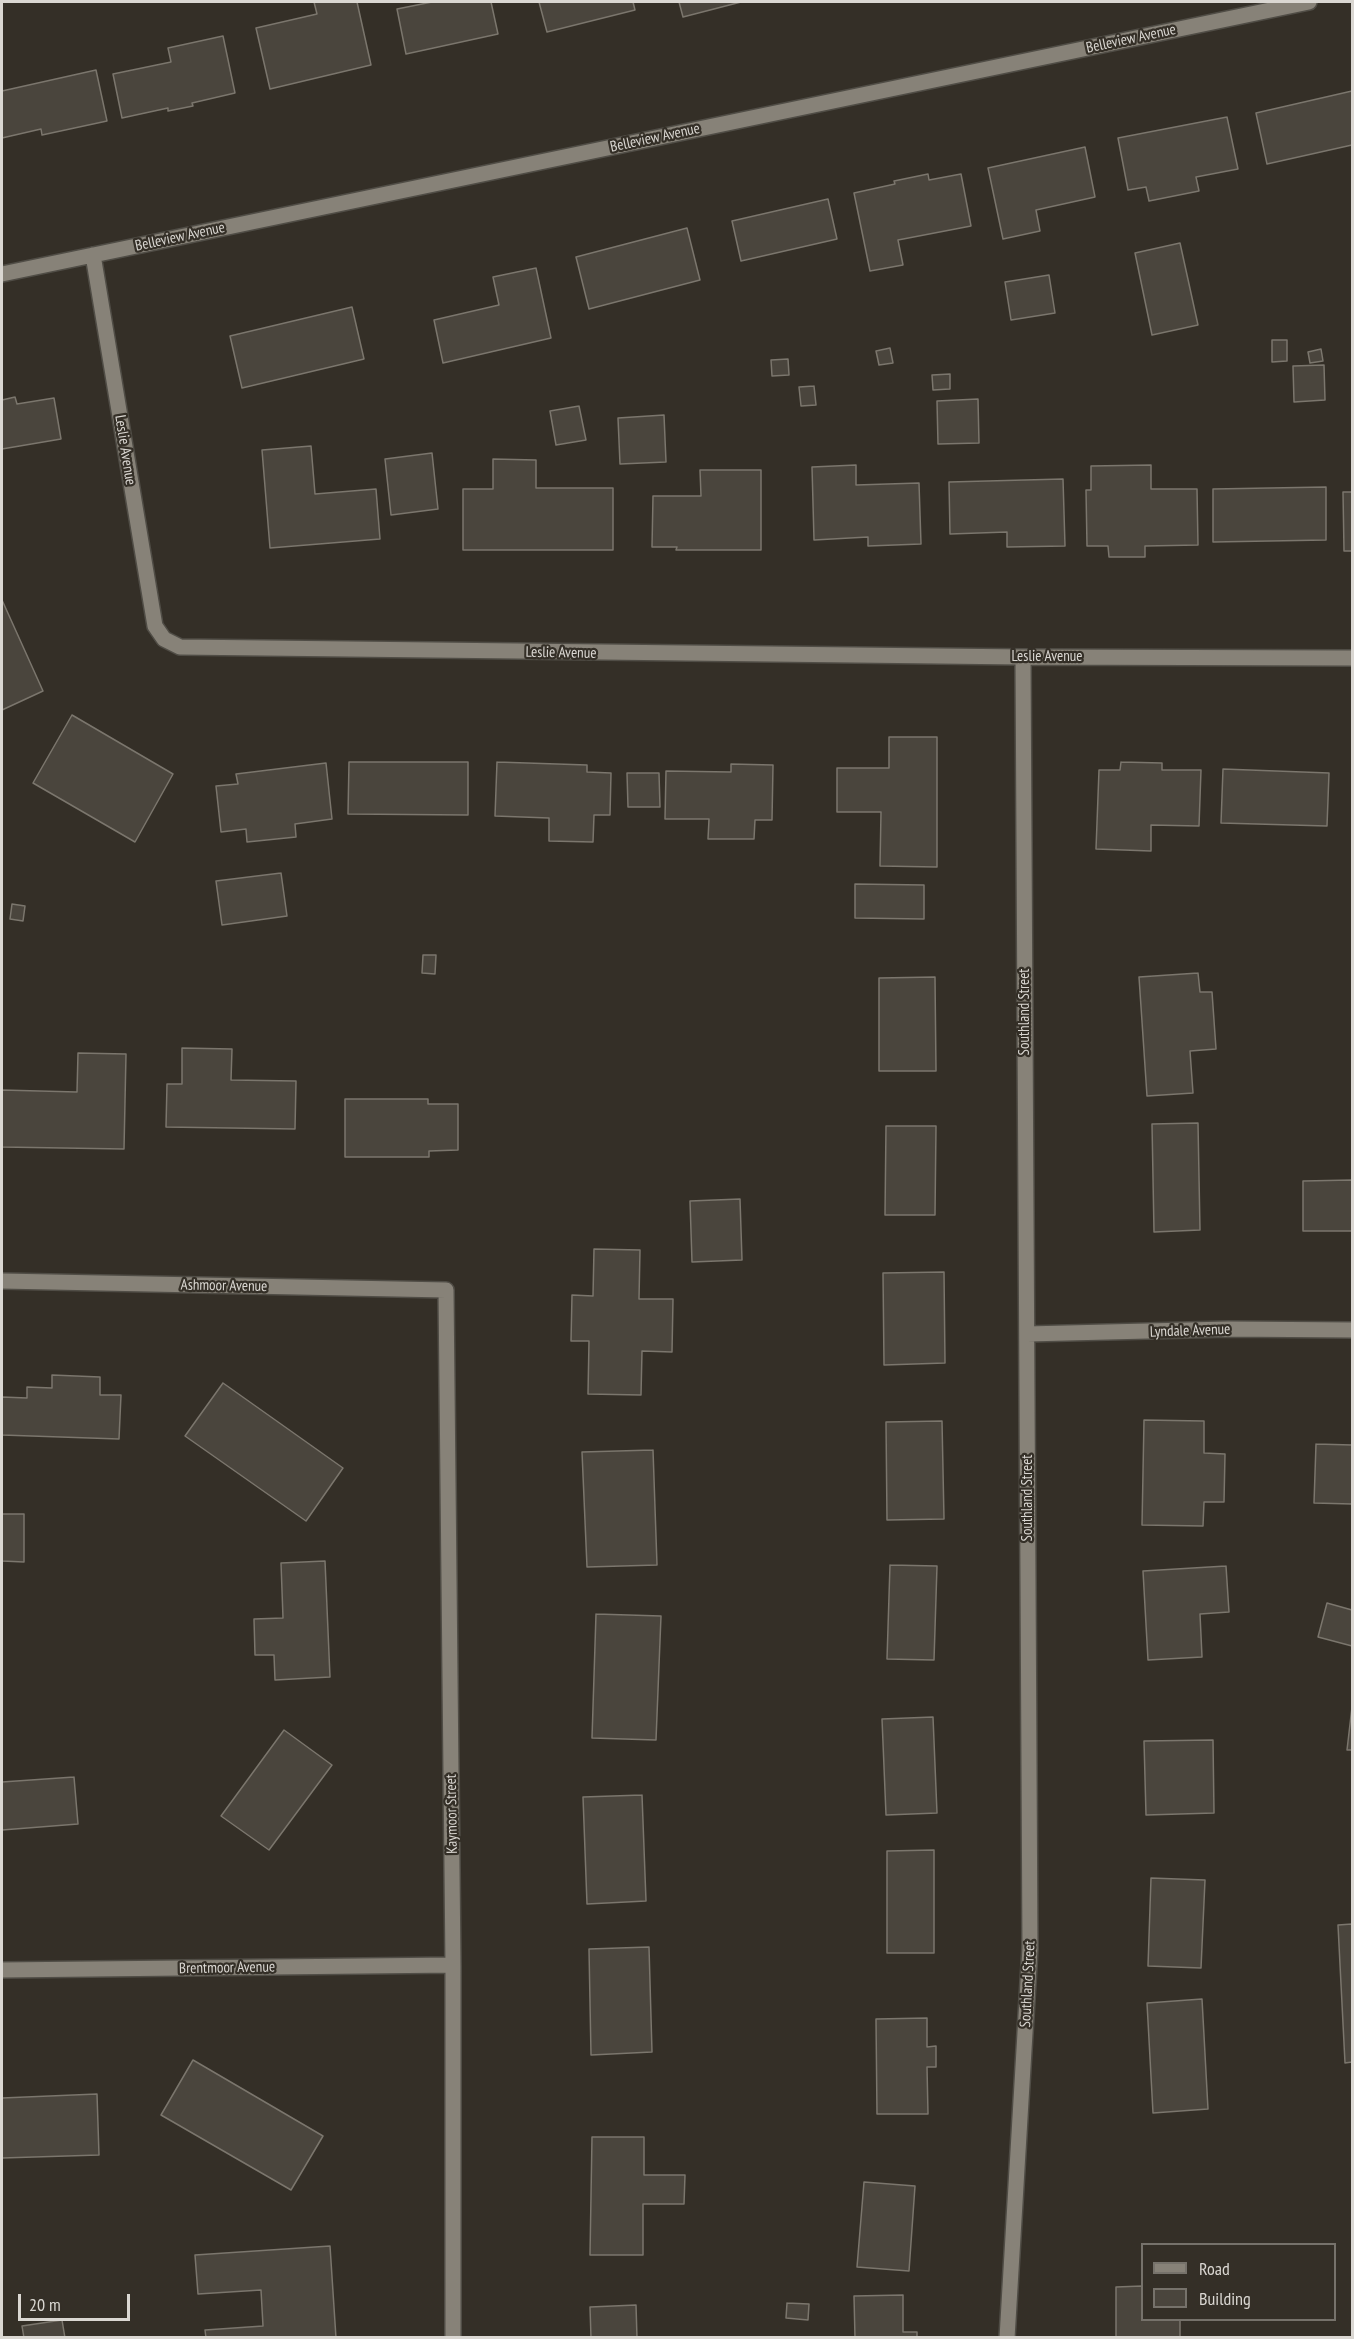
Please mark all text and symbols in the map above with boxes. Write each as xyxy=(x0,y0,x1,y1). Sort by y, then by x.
street label: Belleview Avenue xyxy=(1084,21,1178,57)
street label: Belleview Avenue xyxy=(608,120,702,156)
street label: Belleview Avenue xyxy=(133,219,227,255)
street label: Leslie Avenue xyxy=(111,414,139,486)
street label: Leslie Avenue xyxy=(525,643,597,663)
street label: Leslie Avenue xyxy=(1012,648,1082,666)
street label: Southland Street xyxy=(1016,969,1034,1055)
street label: Ashmoor Avenue xyxy=(180,1276,268,1296)
street label: Lyndale Avenue xyxy=(1149,1321,1231,1341)
street label: Southland Street xyxy=(1019,1455,1037,1541)
street label: Kaymoor Street xyxy=(442,1774,462,1854)
street label: Southland Street xyxy=(1017,1940,1039,2028)
street label: Brentmoor Avenue xyxy=(179,1958,275,1978)
legend xyxy=(1141,2243,1336,2321)
text: Road xyxy=(1199,2257,1230,2280)
scale bar xyxy=(21,2282,134,2320)
text: Building xyxy=(1199,2287,1251,2310)
text: 20 m xyxy=(29,2293,61,2316)

